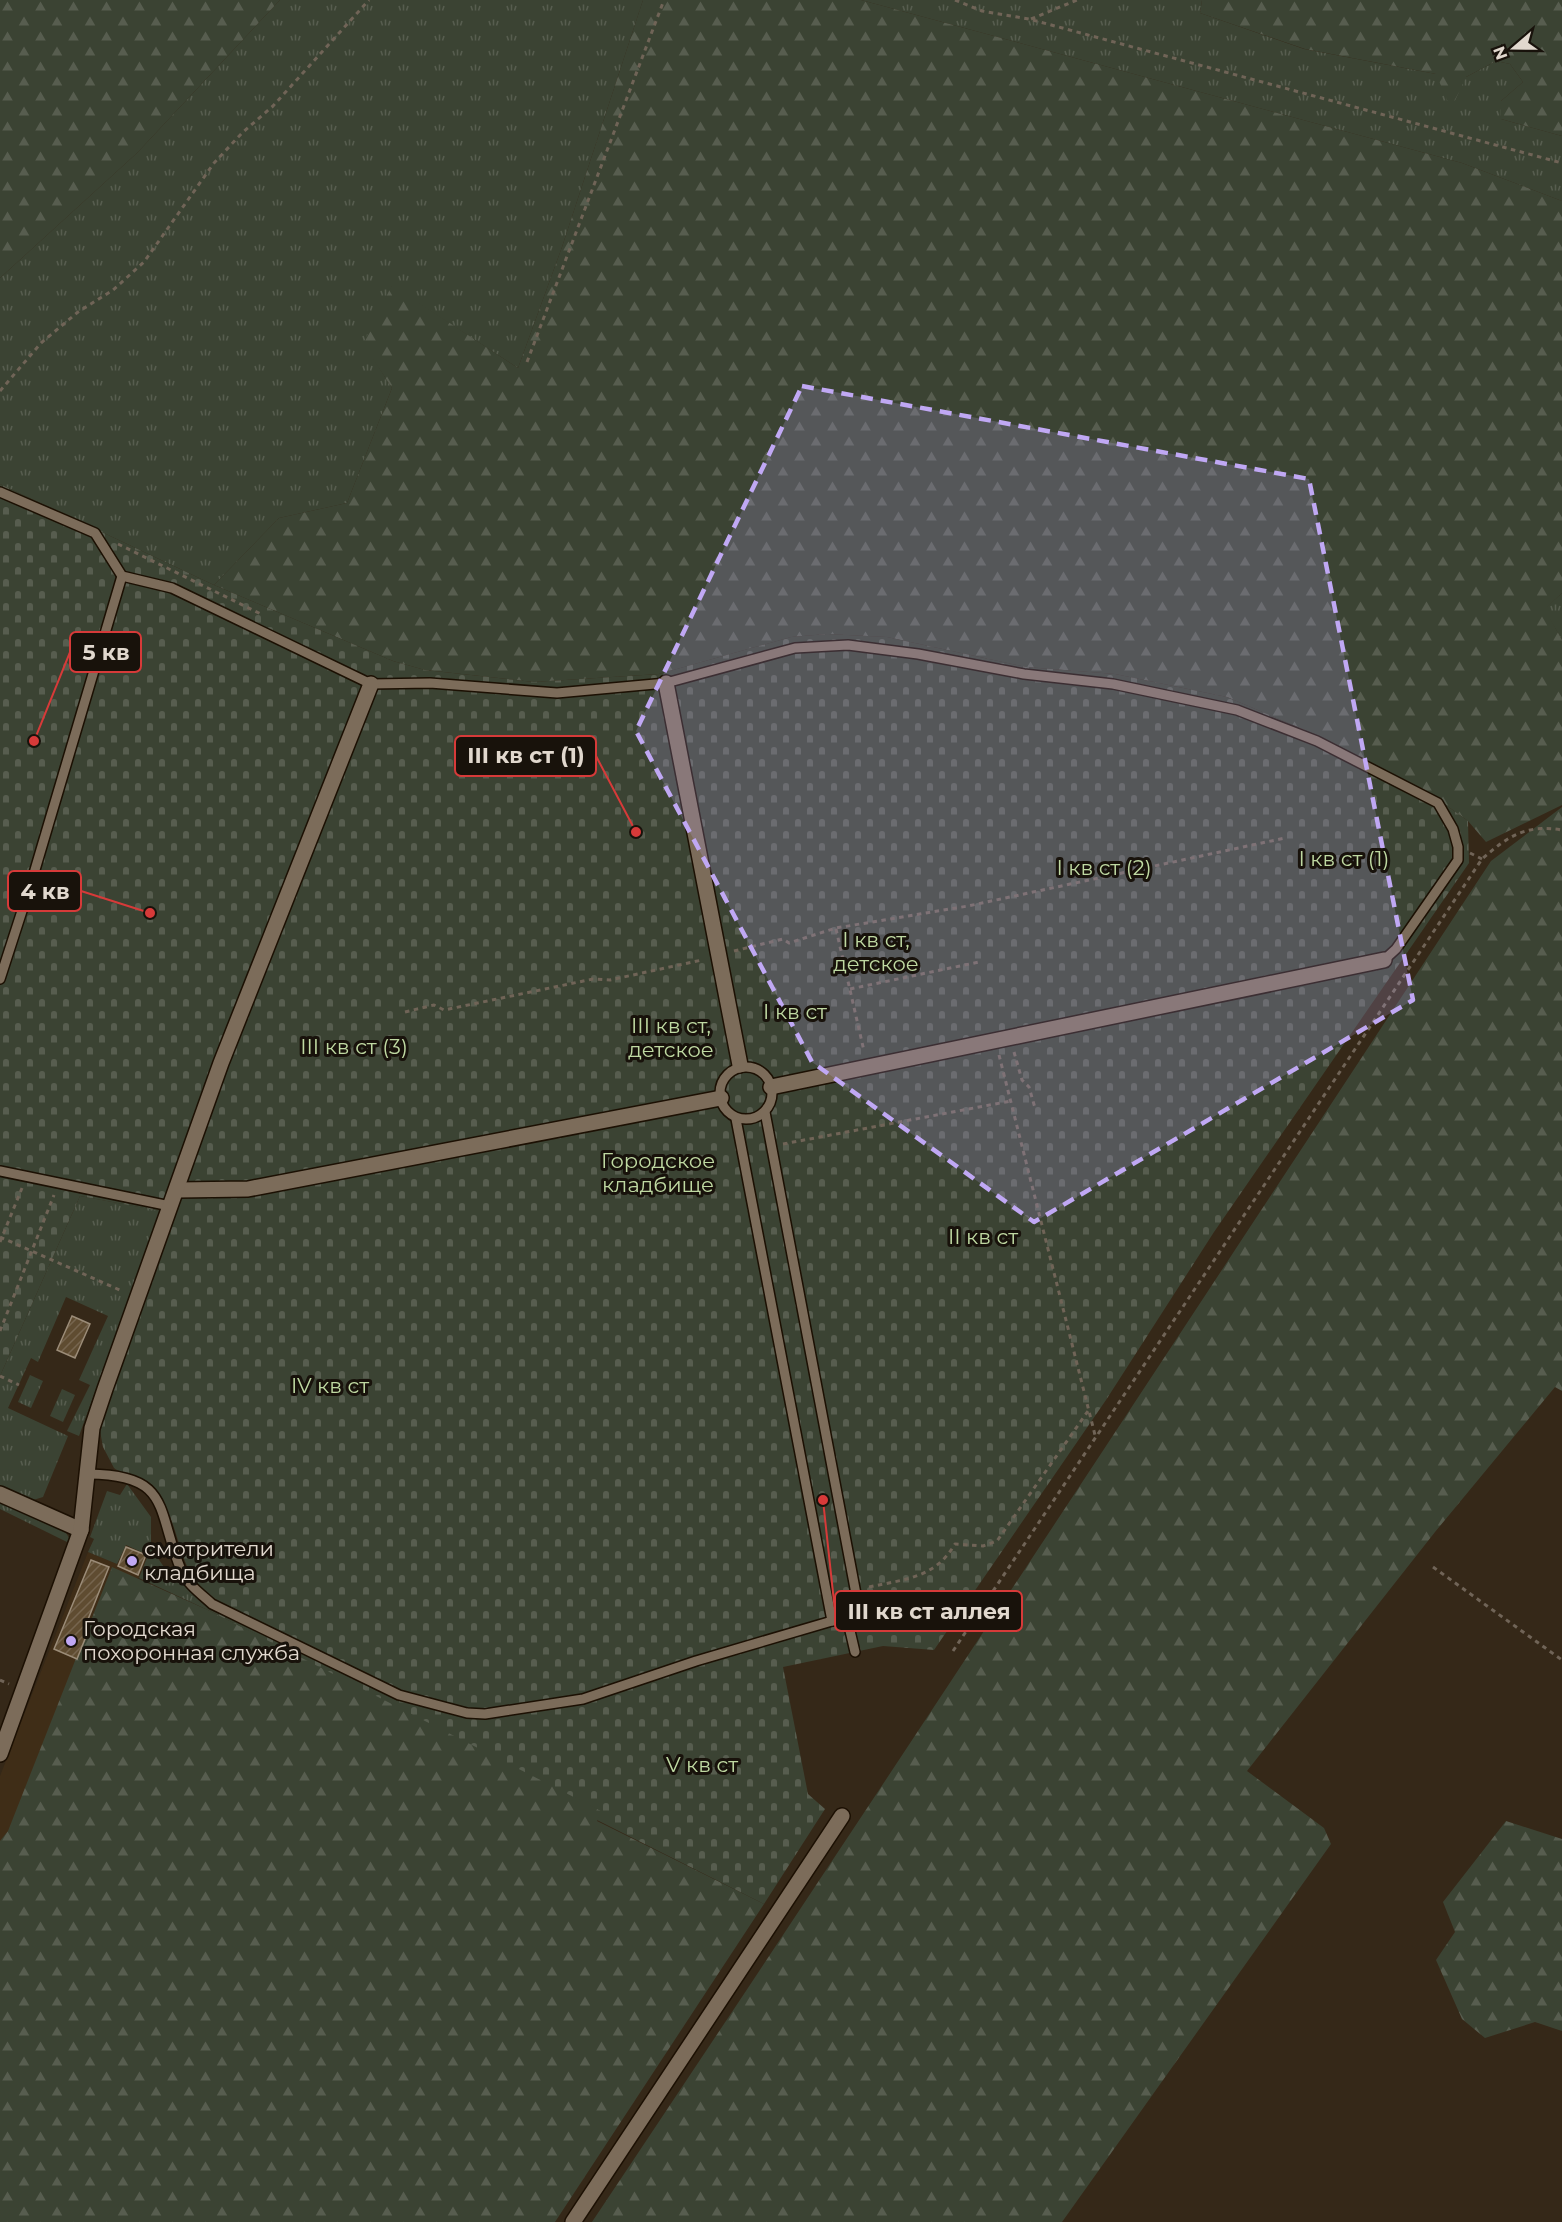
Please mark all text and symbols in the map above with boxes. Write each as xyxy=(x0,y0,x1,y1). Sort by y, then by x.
north arrow xyxy=(1484,18,1544,78)
text: N xyxy=(1489,44,1512,62)
callout: 5 кв xyxy=(70,632,141,672)
text: 5 кв xyxy=(82,639,130,666)
callout: III кв ст (1) xyxy=(455,736,596,776)
text: III кв ст (1) xyxy=(467,742,585,769)
park label: I кв ст (1) xyxy=(1299,846,1389,871)
park label: I кв ст (2) xyxy=(1056,855,1152,880)
callout: 4 кв xyxy=(8,871,81,911)
text: 4 кв xyxy=(20,878,70,905)
park label: I кв ст, детское xyxy=(833,927,919,976)
park label: I кв ст xyxy=(763,999,827,1024)
park label: III кв ст, детское xyxy=(628,1013,714,1062)
park label: III кв ст (3) xyxy=(300,1034,408,1059)
park label: Городское кладбище xyxy=(601,1148,715,1197)
park label: II кв ст xyxy=(948,1224,1018,1249)
park label: IV кв ст xyxy=(291,1373,369,1398)
place label: смотрители кладбища xyxy=(144,1536,274,1585)
marker: смотрители кладбища xyxy=(125,1554,139,1568)
callout: III кв ст аллея xyxy=(835,1591,1022,1631)
text: III кв ст аллея xyxy=(847,1598,1011,1625)
place label: Городская похоронная служба xyxy=(83,1616,300,1665)
marker: Городская похоронная служба xyxy=(64,1634,78,1648)
park label: V кв ст xyxy=(666,1752,738,1777)

